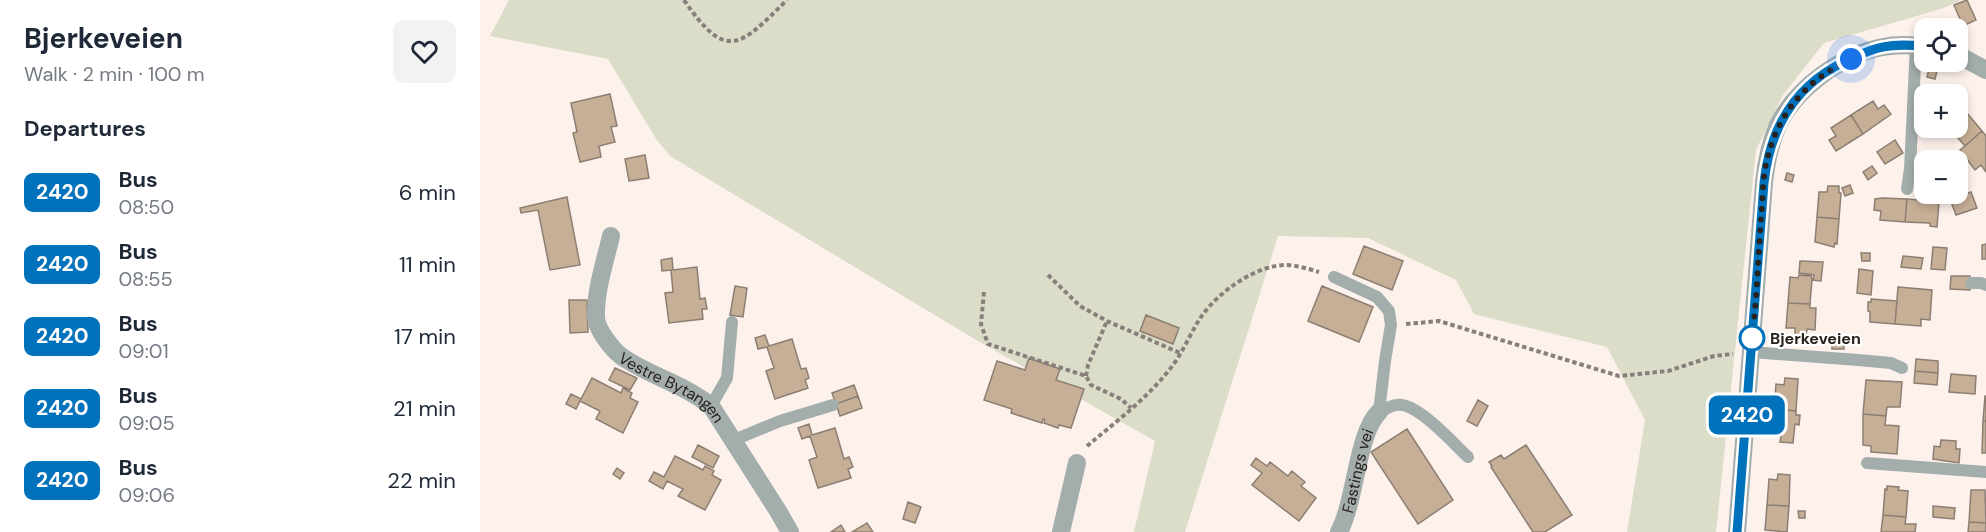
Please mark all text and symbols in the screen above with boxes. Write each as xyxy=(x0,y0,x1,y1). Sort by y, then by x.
map controls xyxy=(1914,18,1968,204)
button: locate xyxy=(1914,18,1968,72)
text: Bjerkeveien xyxy=(24,20,183,57)
button: heart xyxy=(393,20,456,83)
your location xyxy=(1836,44,1866,74)
text: Walk · 2 min · 100 m xyxy=(24,61,205,87)
button: + xyxy=(1914,84,1968,138)
text: Departures xyxy=(24,114,146,143)
button: − xyxy=(1914,150,1968,204)
text: Bus xyxy=(118,165,158,194)
text: 2420 xyxy=(36,178,88,206)
text: 6 min xyxy=(399,178,456,207)
text: 08:50 xyxy=(118,194,174,220)
text: Bus xyxy=(118,237,158,266)
text: 2420 xyxy=(36,250,88,278)
text: 11 min xyxy=(399,250,456,279)
text: 08:55 xyxy=(118,266,173,292)
text: Bus xyxy=(118,309,158,338)
text: 2420 xyxy=(36,322,88,350)
text: 17 min xyxy=(394,322,456,351)
marker: Bjerkeveien xyxy=(1739,325,1765,351)
place label: Bjerkeveien xyxy=(1770,328,1861,349)
text: 09:01 xyxy=(118,338,169,364)
street label: Vestre Bytangen xyxy=(615,347,729,426)
text: Bus xyxy=(118,381,158,410)
text: 2420 xyxy=(36,394,88,422)
text: 21 min xyxy=(393,394,456,423)
line badge: 2420 xyxy=(1705,396,1789,434)
text: 2420 xyxy=(1721,401,1773,429)
text: 09:05 xyxy=(118,410,175,436)
street label: Fastings vei xyxy=(1337,425,1378,515)
text: Bus xyxy=(118,453,158,482)
text: 2420 xyxy=(36,466,88,494)
text: 22 min xyxy=(387,466,456,495)
text: 09:06 xyxy=(118,482,175,508)

